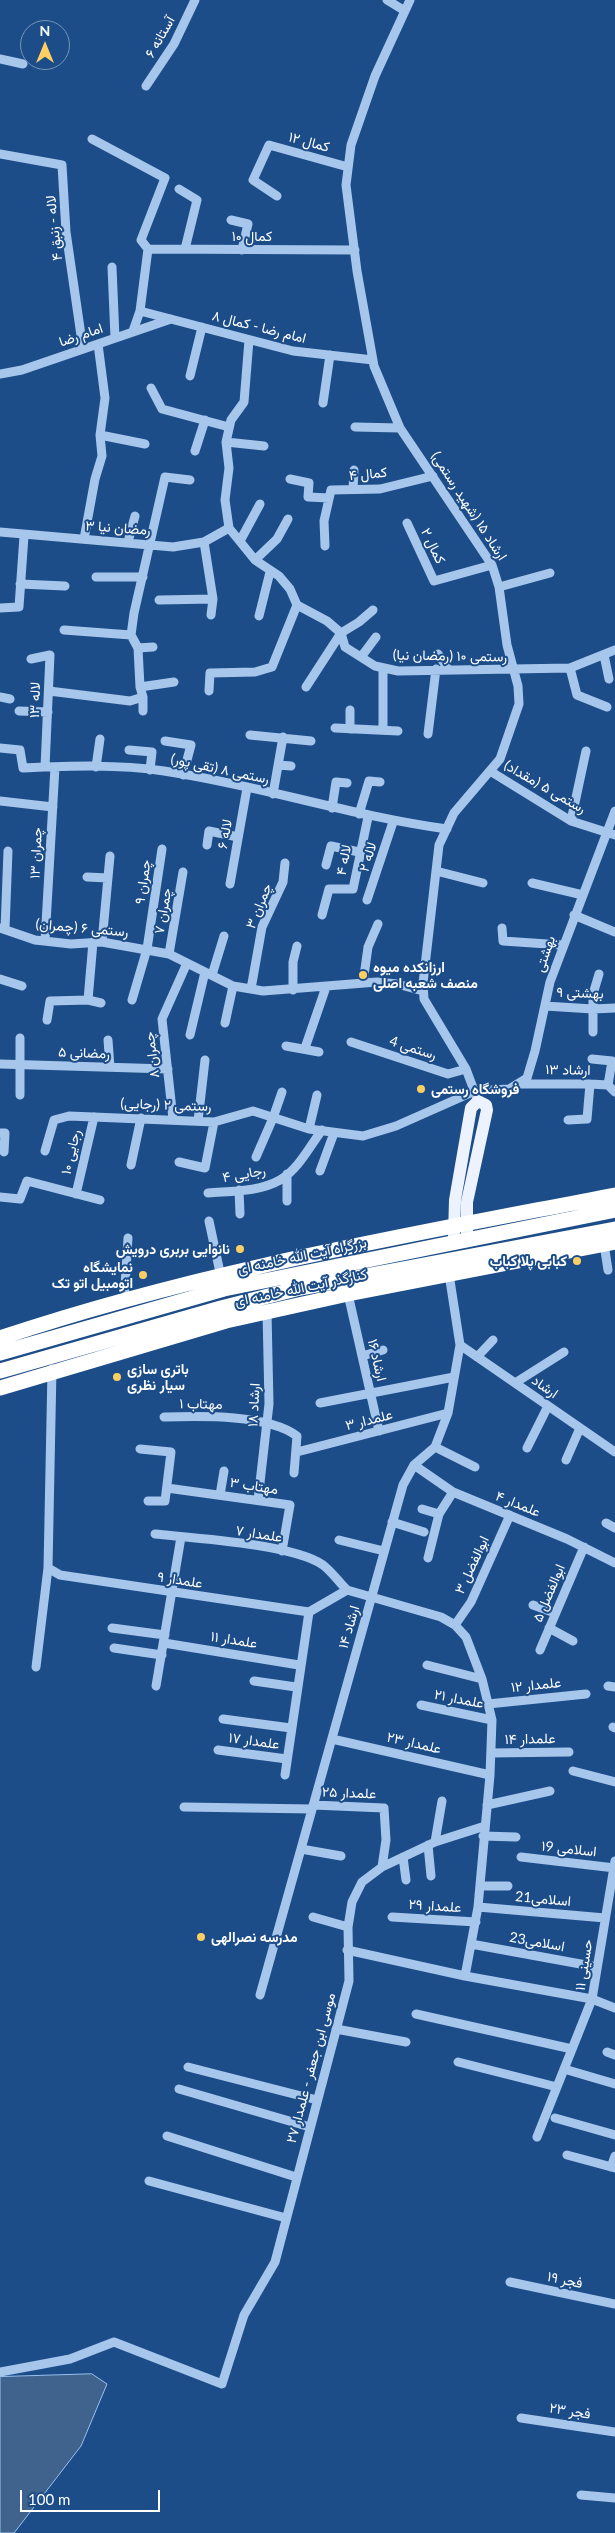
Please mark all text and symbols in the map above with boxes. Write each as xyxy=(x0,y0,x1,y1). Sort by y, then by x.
street label: آستانه ۶ xyxy=(141,13,179,61)
north arrow xyxy=(20,20,70,70)
text: N xyxy=(40,22,50,39)
street label: کمال ۱۲ xyxy=(287,128,331,156)
street label: لاله - زنبق ۴ xyxy=(42,194,66,262)
street label: کمال ۱۰ xyxy=(232,228,272,244)
street label: امام رضا - کمال ۸ xyxy=(210,307,308,347)
street label: امام رضا xyxy=(57,320,105,350)
street label: ارشاد ۱۵ (شهید رستمی) xyxy=(428,448,510,564)
street label: کمال ۴ xyxy=(348,464,388,484)
street label: رمضان نیا ۳ xyxy=(85,517,151,539)
street label: کمال ۲ xyxy=(417,525,449,567)
street label: رستمی ۱۰ (رمضان نیا) xyxy=(393,647,507,665)
street label: لاله ۱۳ xyxy=(26,682,44,718)
street label: رستمی ۸ (تقی پور) xyxy=(169,750,271,788)
street label: رستمی ۵ (مقداد) xyxy=(501,757,589,817)
street label: لاله ۶ xyxy=(214,818,236,850)
street label: چمران ۱۳ xyxy=(26,827,46,879)
street label: لاله ۲ xyxy=(356,840,380,874)
street label: لاله ۴ xyxy=(333,843,355,877)
street label: چمران ۹ xyxy=(132,859,154,905)
street label: چمران ۳ xyxy=(242,881,276,931)
street label: چمران ۷ xyxy=(151,887,175,935)
street label: رستمی ۶ (چمران) xyxy=(35,916,129,940)
street label: بهشتی xyxy=(531,934,559,974)
place label: ارزانکده میوه منصف شعبه اصلی xyxy=(373,959,478,992)
marker: ارزانکده میوه منصف شعبه اصلی xyxy=(357,969,369,981)
street label: بهشتی ۹ xyxy=(556,984,604,1002)
street label: چمران ۸ xyxy=(141,1031,163,1079)
street label: رستمی 4 xyxy=(387,1032,439,1064)
street label: رمضانی ۵ xyxy=(58,1044,110,1062)
street label: ارشاد ۱۳ xyxy=(545,1061,591,1079)
place label: فروشگاه رستمی xyxy=(431,1081,519,1097)
marker: فروشگاه رستمی xyxy=(415,1083,427,1095)
street label: رستمی ۲ (رجایی) xyxy=(120,1095,212,1115)
street label: رجایی ۱۰ xyxy=(58,1128,84,1176)
street label: رجایی ۴ xyxy=(221,1162,267,1186)
street label: بزرگراه آیت الله خامنه ای xyxy=(236,1234,368,1278)
place label: نانوایی بربری درویش xyxy=(116,1241,230,1257)
marker: نانوایی بربری درویش xyxy=(234,1243,246,1255)
place label: کبابی پلا کباب xyxy=(490,1253,567,1269)
marker: کبابی پلا کباب xyxy=(571,1255,583,1267)
place label: نمایشگاه اتومبیل اتو تک xyxy=(52,1259,133,1292)
street label: کنارگذر آیت الله خامنه ای xyxy=(233,1266,369,1310)
marker: نمایشگاه اتومبیل اتو تک xyxy=(137,1269,149,1281)
street label: ارشاد ۱۶ xyxy=(364,1337,390,1383)
place label: باتری سازی سیار نظری xyxy=(127,1361,189,1394)
marker: باتری سازی سیار نظری xyxy=(111,1371,123,1383)
street label: ارشاد xyxy=(529,1372,561,1402)
street label: ارشاد ۱۸ xyxy=(244,1382,264,1428)
street label: مهتاب ۱ xyxy=(179,1395,223,1413)
street label: علمدار ۳ xyxy=(344,1406,394,1434)
street label: مهتاب ۳ xyxy=(229,1474,279,1498)
street label: علمدار ۴ xyxy=(493,1487,543,1521)
street label: علمدار ۷ xyxy=(234,1522,284,1546)
street label: ابوالفضل ۳ xyxy=(451,1533,493,1597)
street label: ابوالفضل ۵ xyxy=(529,1562,569,1624)
street label: علمدار ۹ xyxy=(156,1568,204,1592)
street label: ارشاد ۱۴ xyxy=(335,1604,363,1650)
street label: علمدار ۱۱ xyxy=(210,1628,258,1652)
street label: علمدار ۱۲ xyxy=(510,1674,562,1696)
street label: علمدار ۲۱ xyxy=(433,1686,485,1712)
street label: علمدار ۱۷ xyxy=(228,1729,280,1753)
street label: علمدار ۲۳ xyxy=(385,1729,443,1757)
street label: علمدار ۱۴ xyxy=(504,1730,556,1748)
street label: علمدار ۲۵ xyxy=(322,1784,376,1802)
street label: اسلامی ۱9 xyxy=(541,1838,597,1860)
street label: اسلامی21 xyxy=(514,1888,572,1910)
street label: علمدار ۲۹ xyxy=(408,1896,462,1916)
place label: مدرسه نصرالهی xyxy=(211,1929,298,1945)
street label: اسلامی23 xyxy=(508,1929,566,1955)
marker: مدرسه نصرالهی xyxy=(195,1931,207,1943)
street label: حسینی ۱۱ xyxy=(572,1938,596,1992)
street label: موسی ابن جعفر - علمدار ۲۷ xyxy=(283,1991,339,2145)
street label: فجر ۱۹ xyxy=(546,2268,584,2292)
street label: فجر ۲۳ xyxy=(548,2399,592,2423)
scale bar xyxy=(22,2480,162,2512)
text: 100 m xyxy=(28,2490,70,2508)

